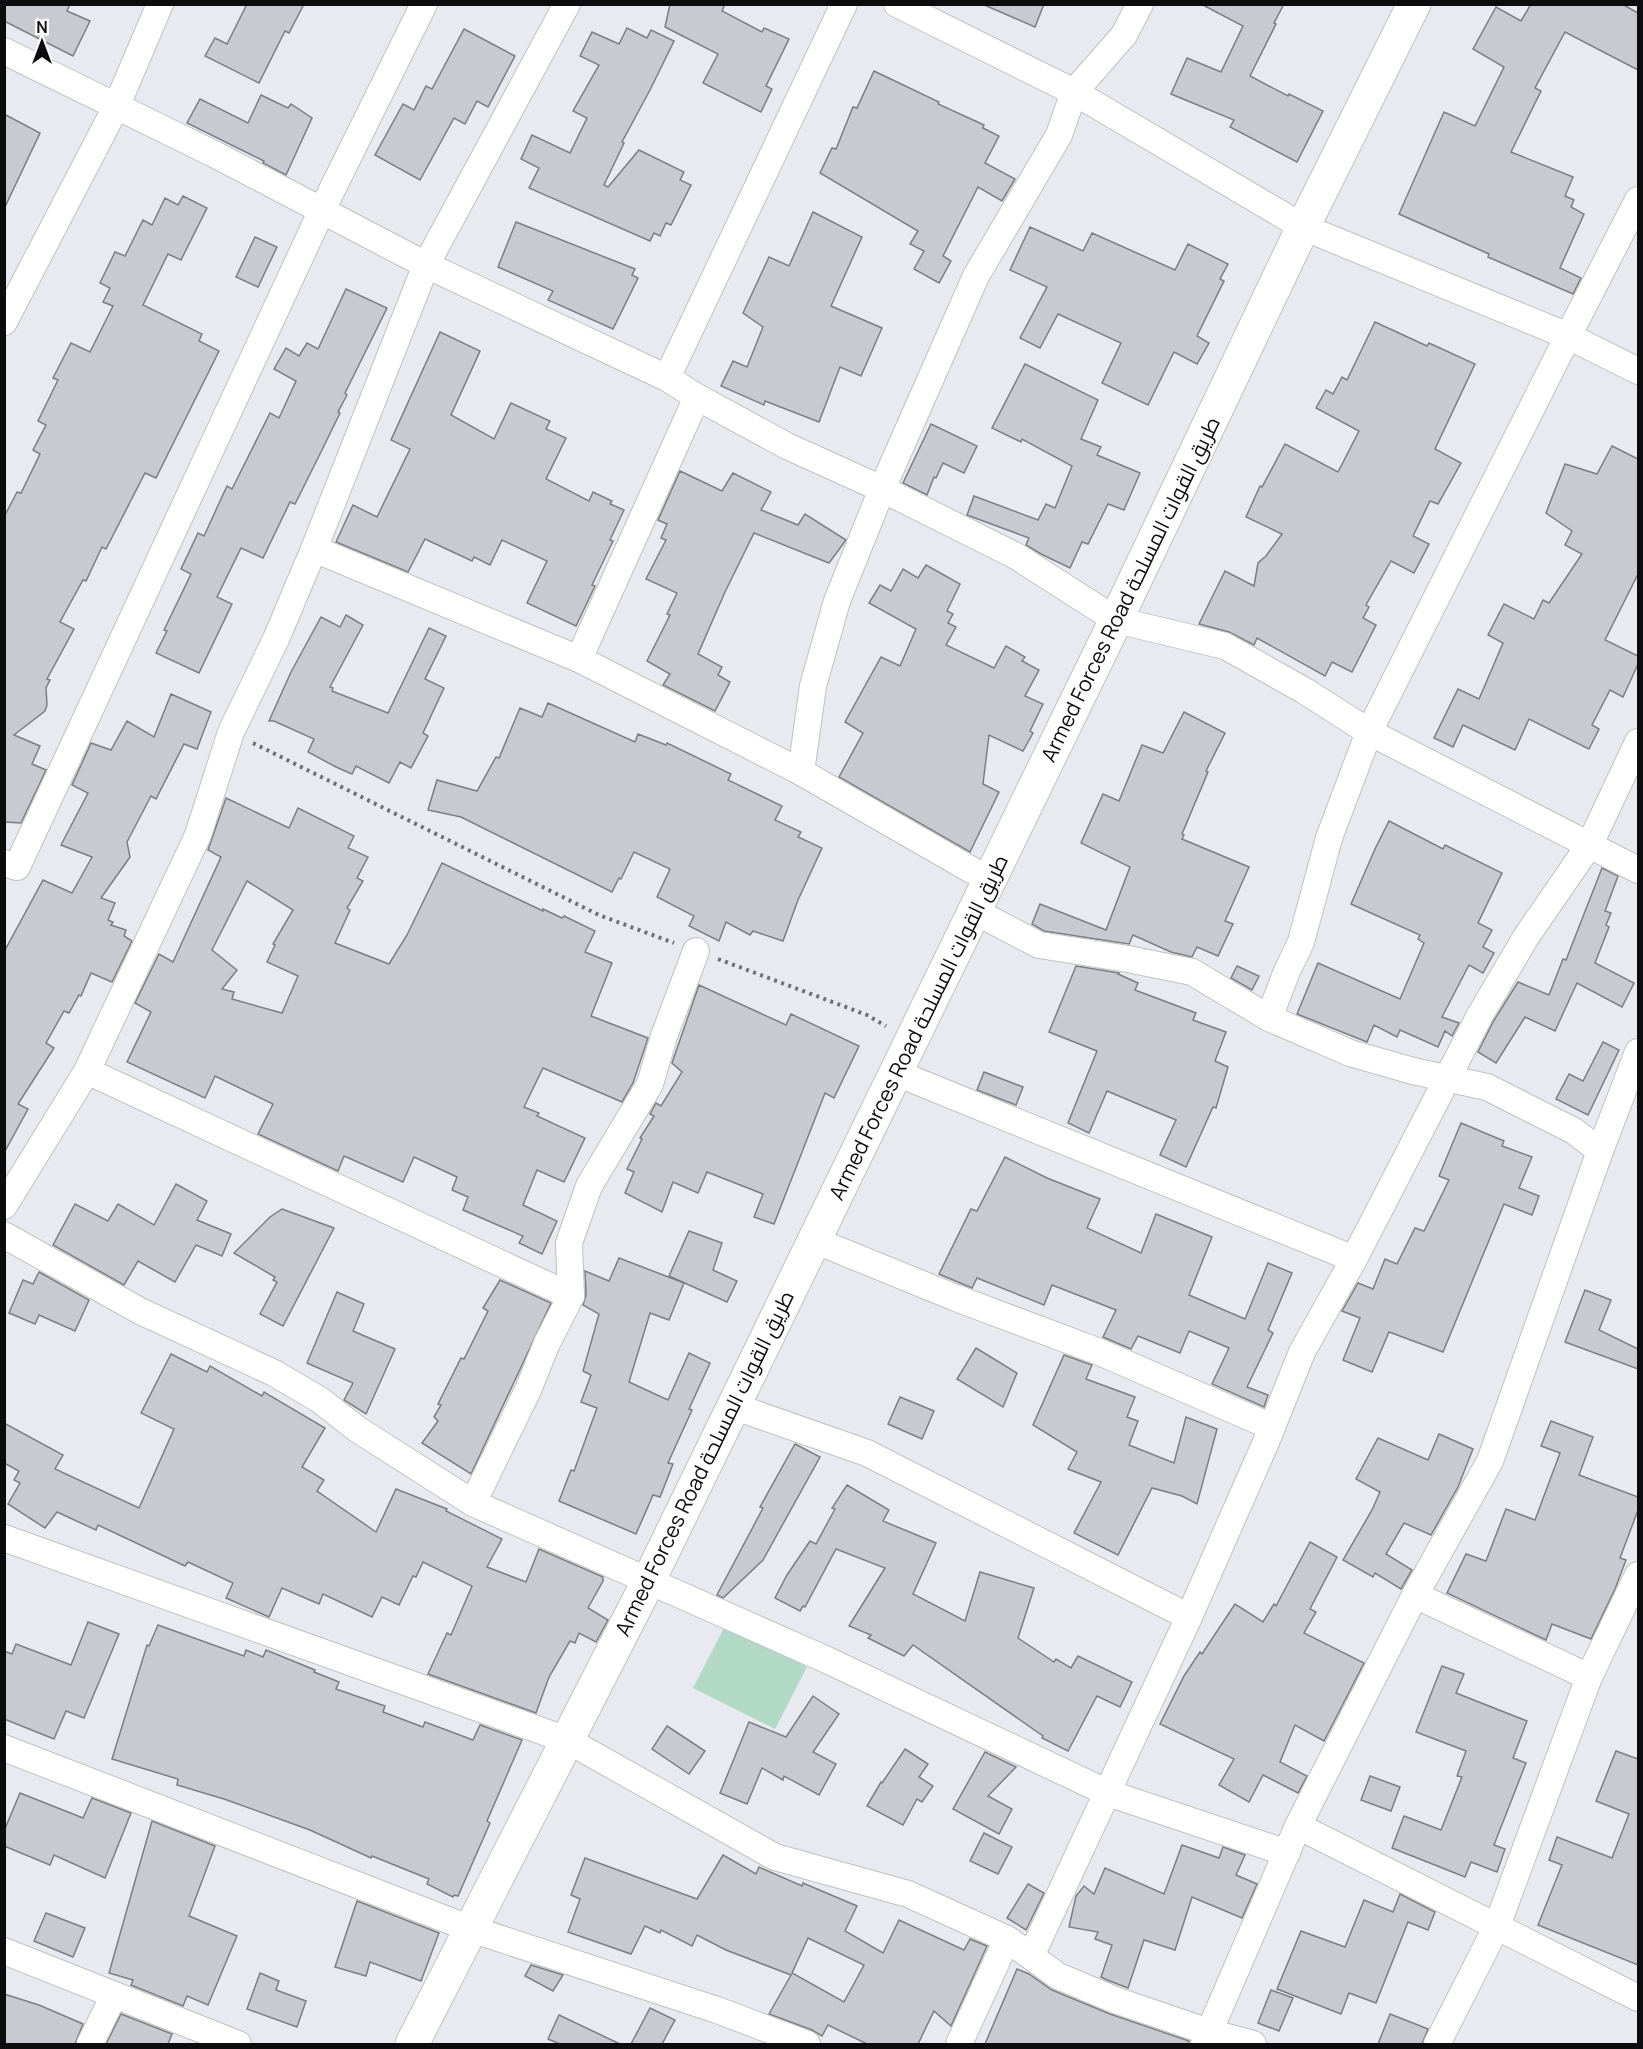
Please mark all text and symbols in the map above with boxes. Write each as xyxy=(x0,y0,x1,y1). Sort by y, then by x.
north arrow xyxy=(12,12,72,72)
text: N xyxy=(36,16,48,38)
street label: Armed Forces Road طريق القوات المسلحة xyxy=(1034,412,1226,766)
street label: Armed Forces Road طريق القوات المسلحة xyxy=(822,850,1014,1204)
street label: Armed Forces Road طريق القوات المسلحة xyxy=(608,1286,800,1640)

